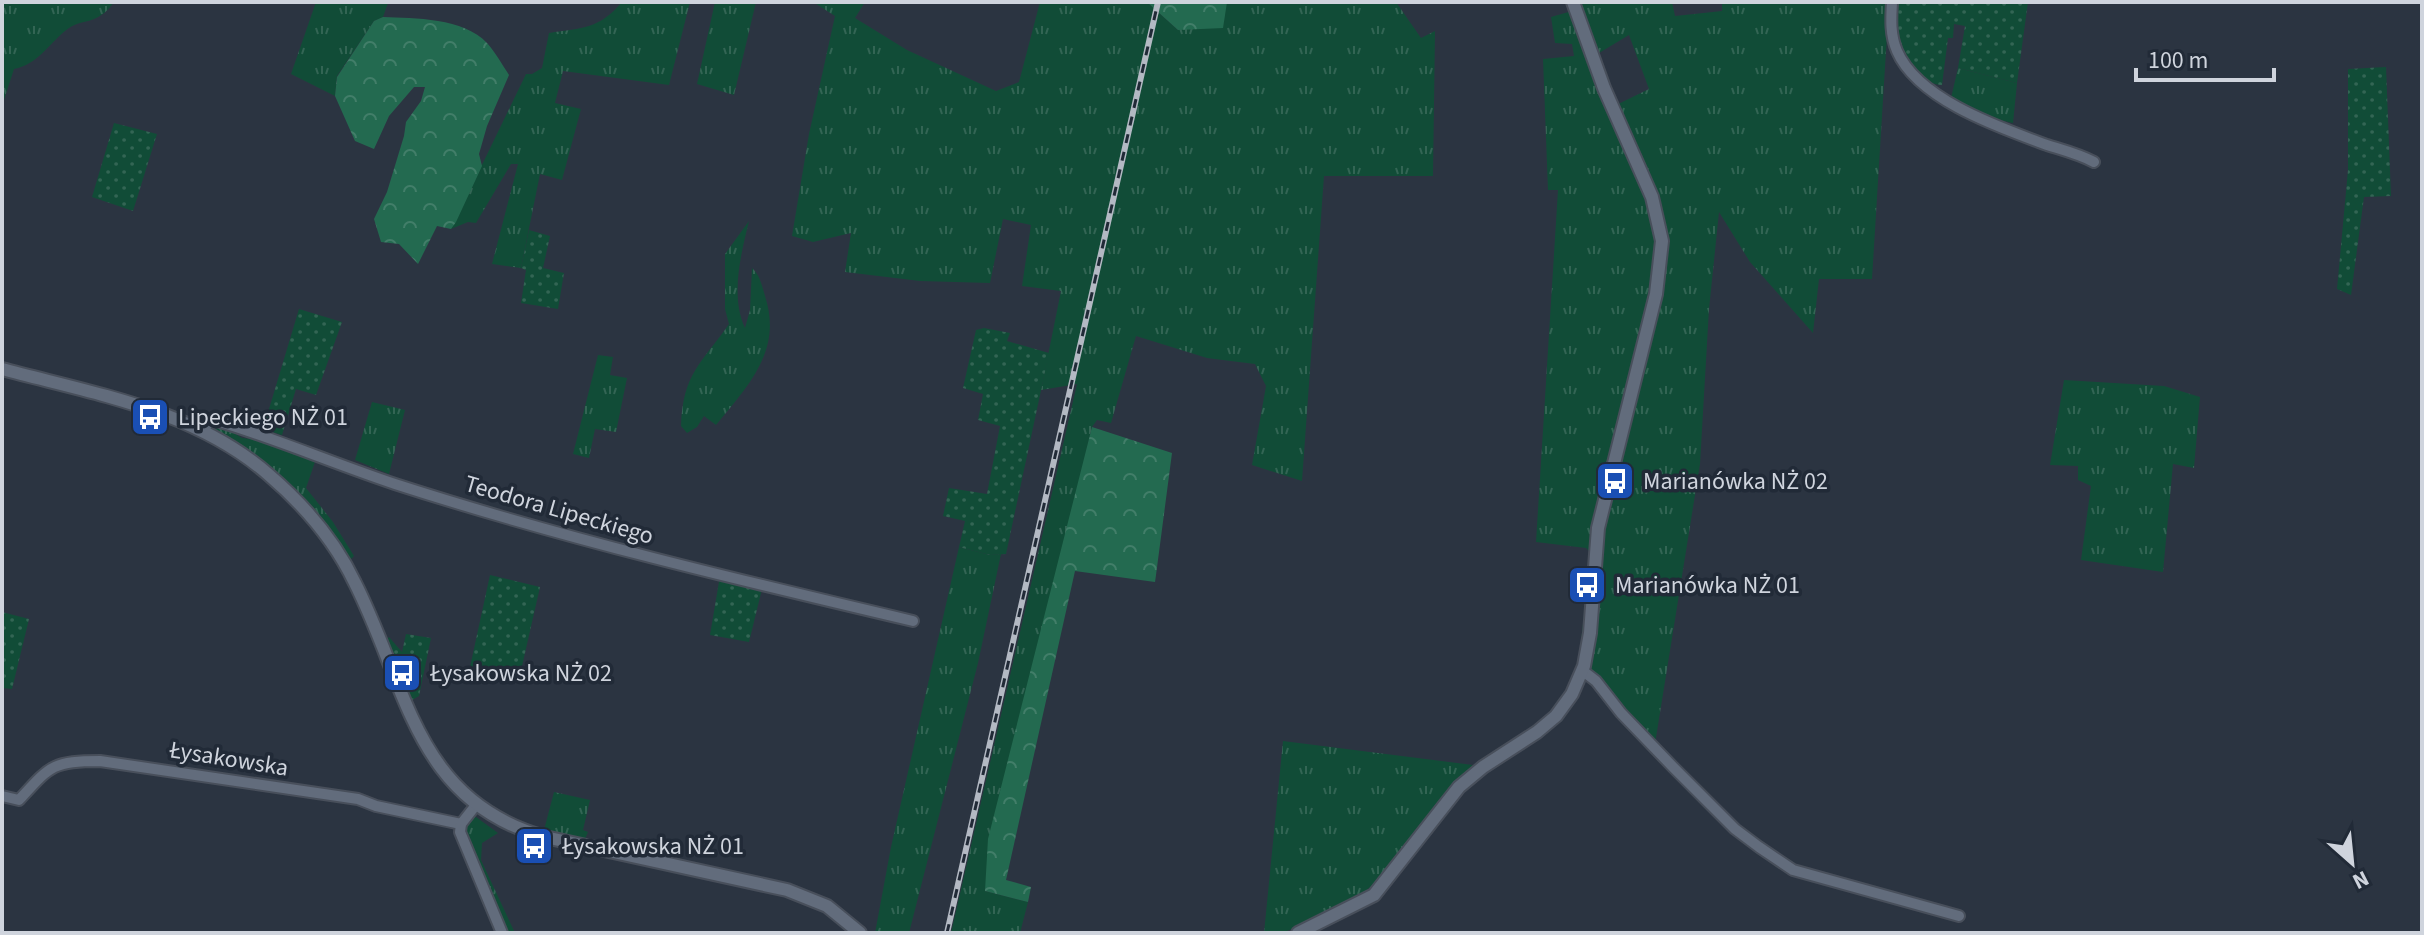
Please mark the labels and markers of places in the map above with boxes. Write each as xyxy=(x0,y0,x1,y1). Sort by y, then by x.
bus stop icon: Lipeckiego NŻ 01 xyxy=(129,396,171,438)
place label: Lipeckiego NŻ 01 xyxy=(178,400,348,435)
bus stop icon: Marianówka NŻ 02 xyxy=(1594,460,1636,502)
place label: Marianówka NŻ 02 xyxy=(1643,464,1828,499)
bus stop icon: Marianówka NŻ 01 xyxy=(1566,564,1608,606)
place label: Marianówka NŻ 01 xyxy=(1615,568,1800,603)
bus stop icon: Łysakowska NŻ 02 xyxy=(381,652,423,694)
place label: Łysakowska NŻ 02 xyxy=(429,656,612,691)
bus stop icon: Łysakowska NŻ 01 xyxy=(513,825,555,867)
place label: Łysakowska NŻ 01 xyxy=(561,829,744,864)

